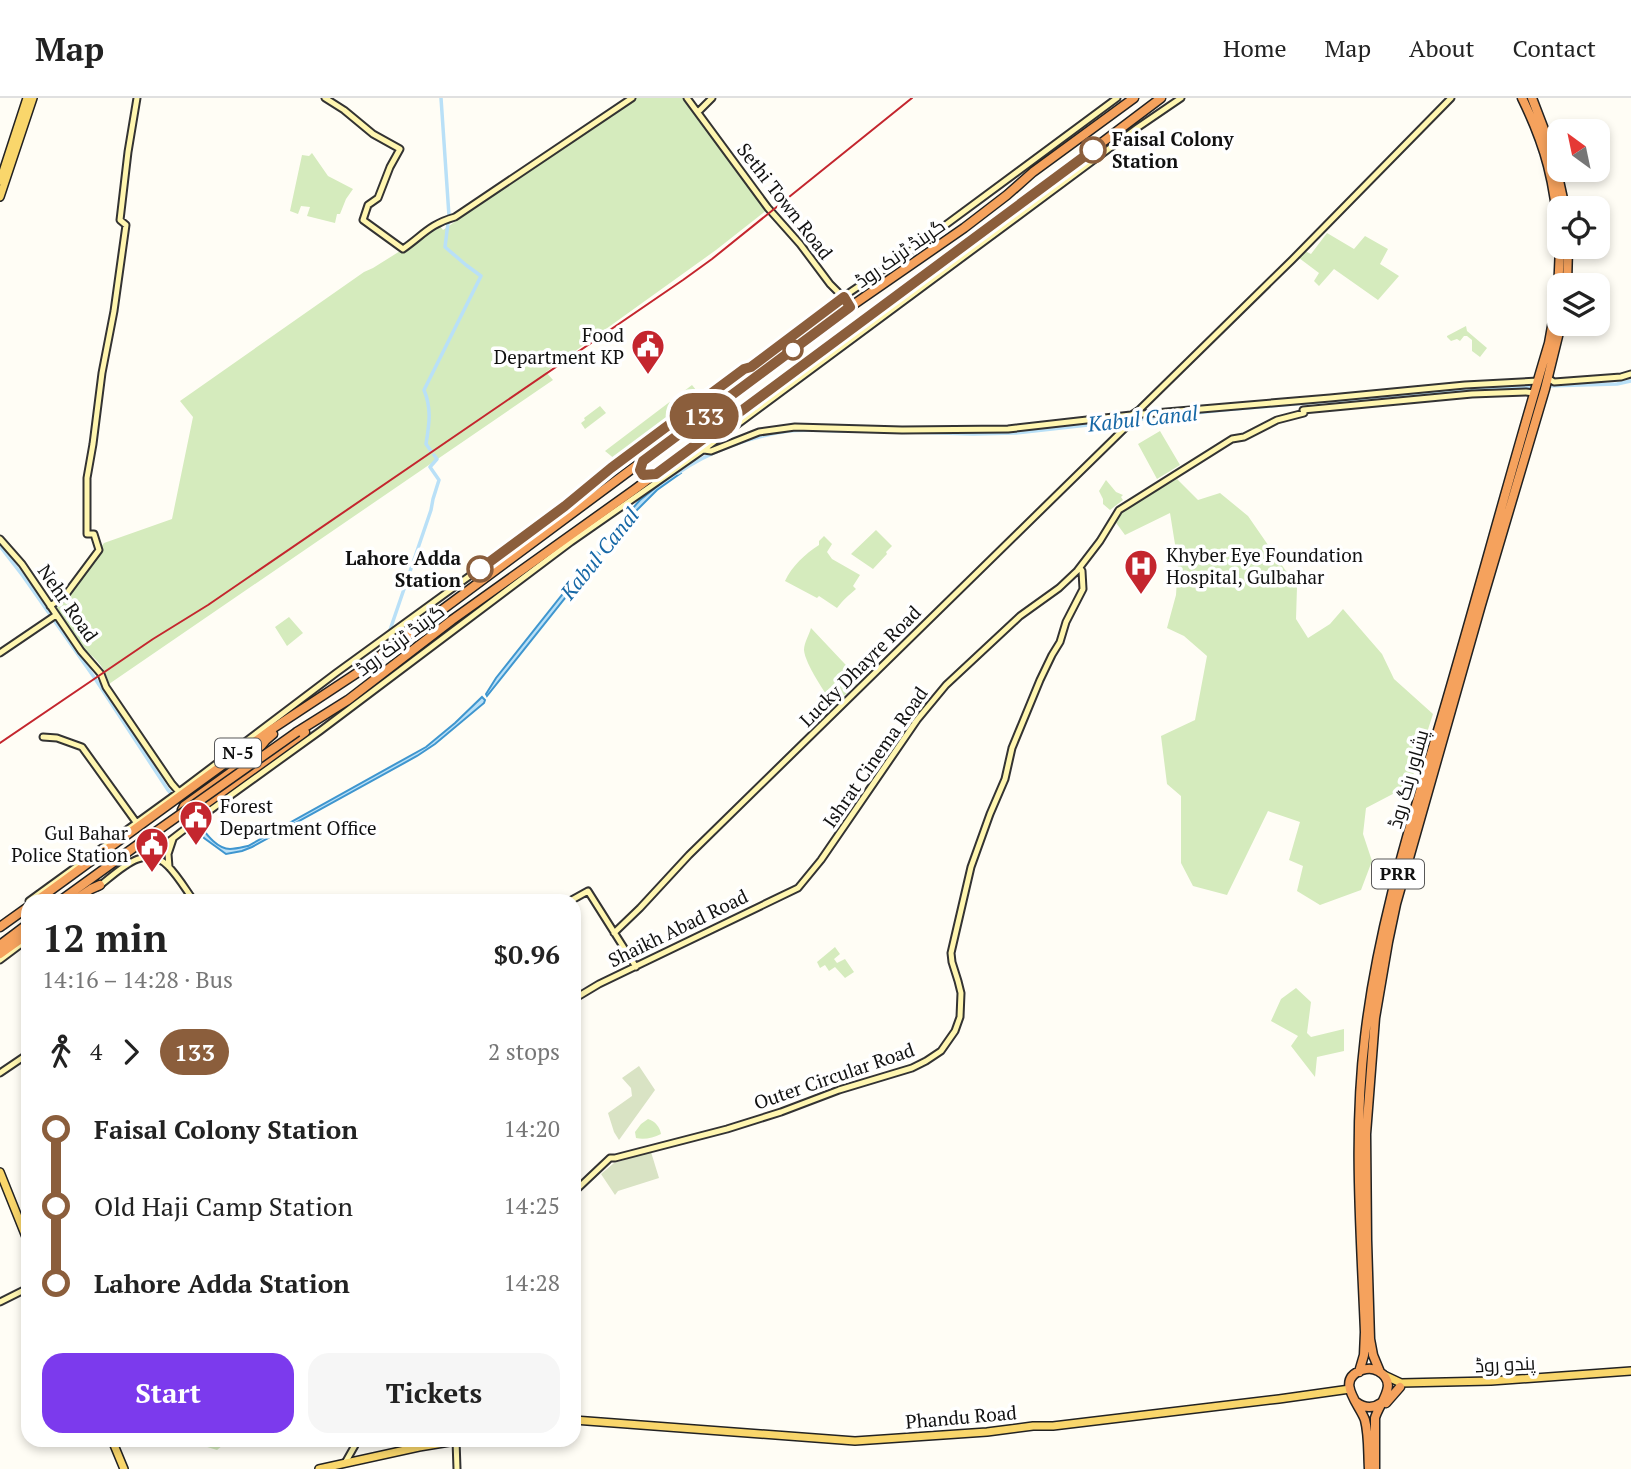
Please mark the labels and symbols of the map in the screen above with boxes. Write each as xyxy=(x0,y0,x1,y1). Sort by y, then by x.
north arrow xyxy=(1547,119,1610,182)
place label: Faisal Colony Station xyxy=(1112,126,1235,173)
street label: Sethi Town Road xyxy=(732,137,839,264)
marker: Faisal Colony Station xyxy=(1080,137,1106,163)
street label: گرینڈ ٹرنک روڈ xyxy=(850,212,950,293)
place label: Food Department KP xyxy=(494,322,624,369)
public building icon: Food Department KP xyxy=(629,327,667,376)
unlabelled marker xyxy=(783,340,803,360)
line badge: 133 xyxy=(664,393,744,439)
water label: Kabul Canal xyxy=(1086,398,1199,438)
water label: Kabul Canal xyxy=(553,502,645,606)
place label: Khyber Eye Foundation Hospital, Gulbahar xyxy=(1166,542,1363,589)
place label: Lahore Adda Station xyxy=(345,545,462,592)
hospital icon: Khyber Eye Foundation Hospital, Gulbahar xyxy=(1122,547,1160,596)
marker: Lahore Adda Station xyxy=(467,556,493,582)
street label: Nehr Road xyxy=(33,559,104,647)
street label: گرینڈ ٹرنک روڈ xyxy=(350,598,449,681)
street label: Lucky Dhayre Road xyxy=(794,599,926,732)
street label: Ishrat Cinema Road xyxy=(817,681,933,832)
street label: پشاور رنگ روڈ xyxy=(1381,727,1435,831)
road number: N-5 xyxy=(215,738,261,768)
place label: Forest Department Office xyxy=(220,793,377,840)
public building icon: Forest Department Office xyxy=(177,798,215,847)
place label: Gul Bahar Police Station xyxy=(11,820,129,867)
public building icon: Gul Bahar Police Station xyxy=(133,825,171,874)
road number: PRR xyxy=(1372,860,1424,888)
street label: Shaikh Abad Road xyxy=(604,883,752,972)
street label: Outer Circular Road xyxy=(750,1036,918,1115)
street label: پندو روڈ xyxy=(1474,1349,1536,1379)
street label: Phandu Road xyxy=(904,1399,1018,1434)

